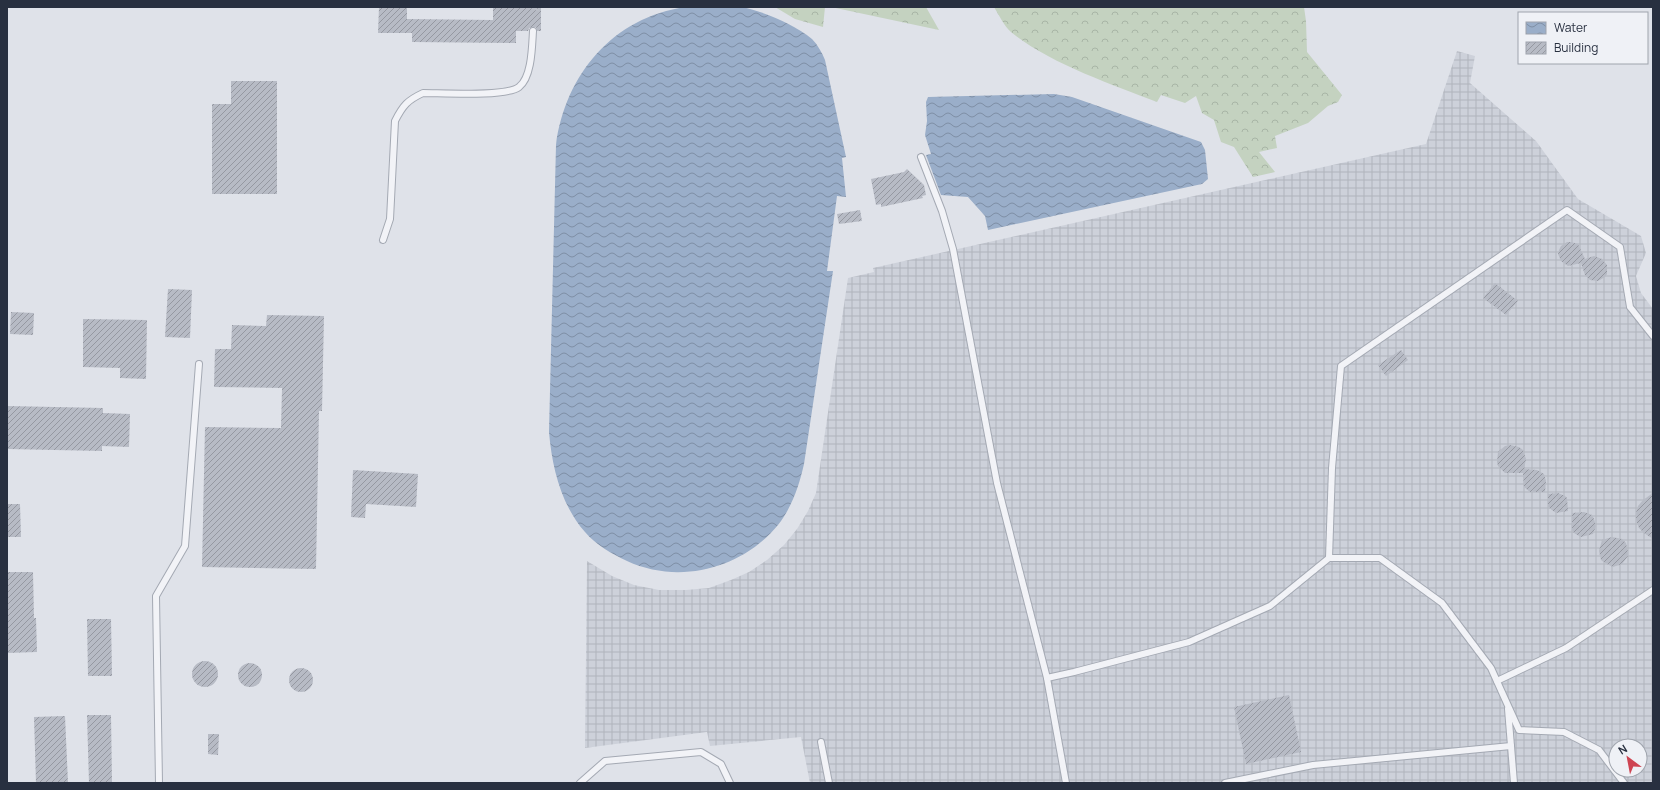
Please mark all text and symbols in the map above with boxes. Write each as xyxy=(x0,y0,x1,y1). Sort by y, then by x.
legend xyxy=(1518,12,1648,64)
text: Water xyxy=(1554,19,1588,36)
text: Building xyxy=(1554,39,1598,56)
north arrow xyxy=(1608,738,1648,778)
text: N xyxy=(1615,741,1630,758)

